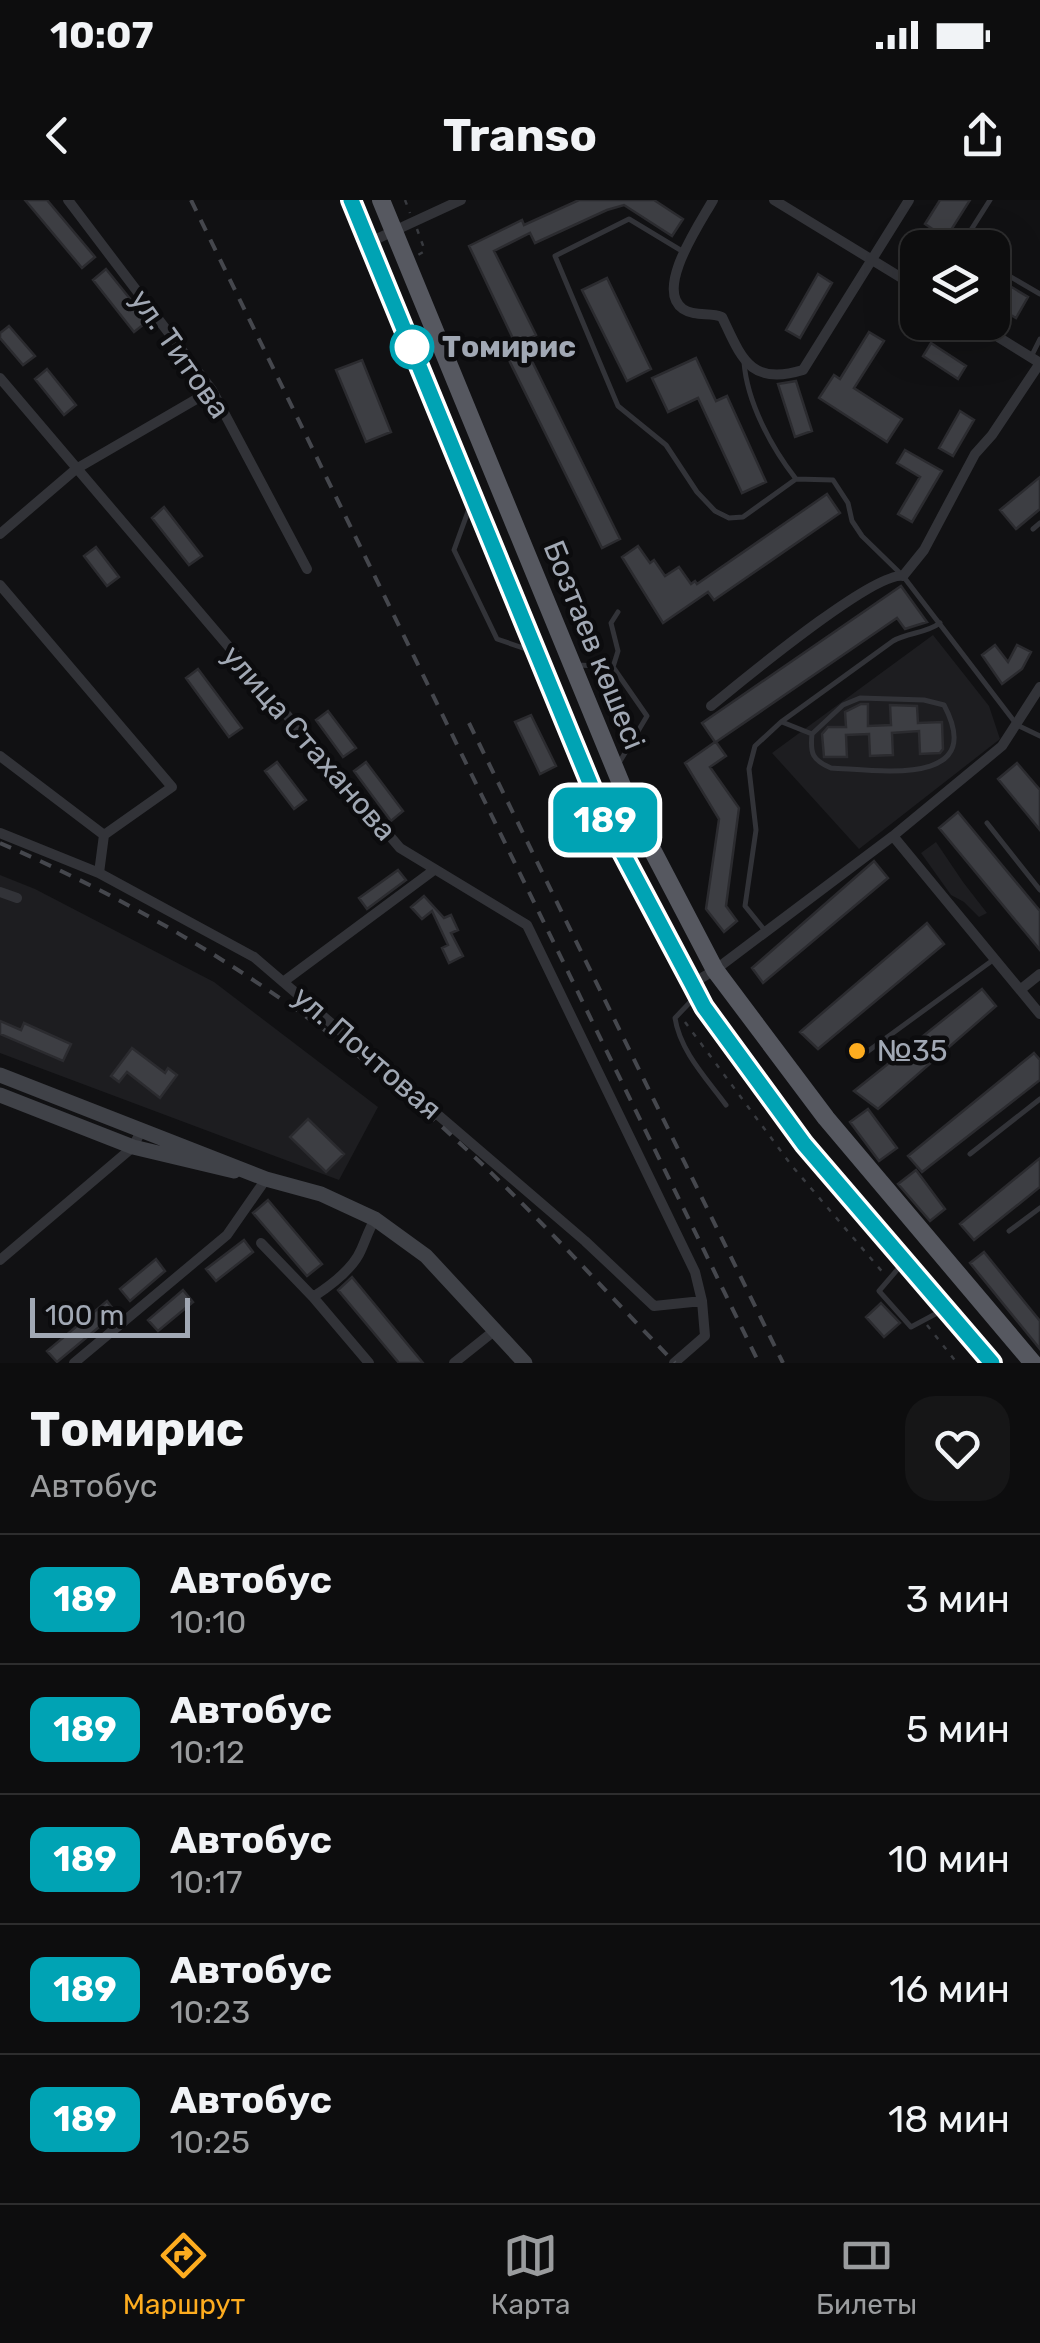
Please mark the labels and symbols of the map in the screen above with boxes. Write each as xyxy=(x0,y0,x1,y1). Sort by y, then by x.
street label: ул. Титова xyxy=(122,282,238,426)
marker: Томирис xyxy=(391,326,433,368)
place label: Томирис xyxy=(442,329,576,365)
street label: Бозтаев көшесі xyxy=(536,535,652,755)
street label: улица Стаханова xyxy=(214,638,404,848)
line badge: 189 xyxy=(548,788,662,852)
street label: ул. Почтовая xyxy=(285,979,449,1127)
place label: №35 xyxy=(877,1033,948,1069)
marker: №35 xyxy=(846,1040,868,1062)
scale bar xyxy=(30,1293,190,1338)

